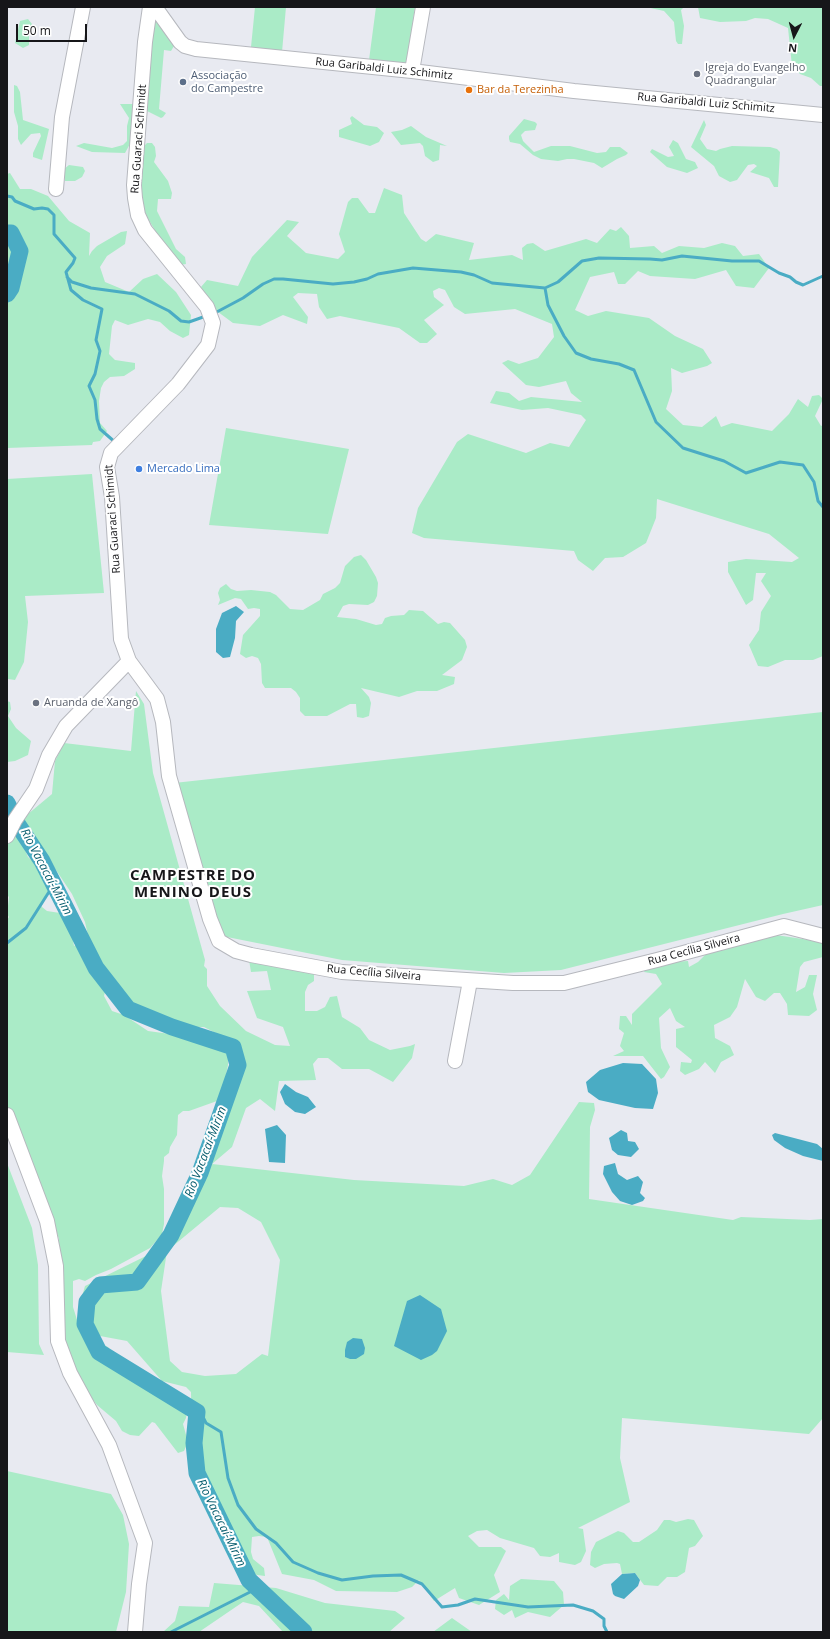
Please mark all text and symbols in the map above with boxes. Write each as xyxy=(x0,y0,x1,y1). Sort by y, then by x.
scale bar xyxy=(18,16,89,42)
north arrow xyxy=(774,16,814,56)
text: 50 m xyxy=(23,22,51,39)
text: N xyxy=(787,41,798,56)
street label: Rua Garibaldi Luiz Schimitz xyxy=(315,55,453,83)
place label: Igreja do Evangelho Quadrangular xyxy=(705,61,805,87)
place label: Associação do Campestre xyxy=(191,69,263,95)
marker: Igreja do Evangelho Quadrangular xyxy=(692,69,702,79)
marker: Associação do Campestre xyxy=(178,77,188,87)
place label: Bar da Terezinha xyxy=(477,83,564,97)
street label: Rua Guaraci Schimidt xyxy=(129,84,149,194)
marker: Bar da Terezinha xyxy=(464,85,474,95)
street label: Rua Garibaldi Luiz Schimitz xyxy=(637,90,775,116)
place label: Mercado Lima xyxy=(147,462,220,476)
street label: Rua Guaraci Schimidt xyxy=(103,464,123,574)
marker: Mercado Lima xyxy=(134,464,144,474)
place label: Aruanda de Xangô xyxy=(44,696,138,710)
marker: Aruanda de Xangô xyxy=(31,698,41,708)
water label: Rio Vacacaí-Mirim xyxy=(17,826,75,918)
district label: CAMPESTRE DO MENINO DEUS xyxy=(130,867,256,902)
street label: Rua Cecília Silveira xyxy=(646,931,742,969)
street label: Rua Cecília Silveira xyxy=(326,962,422,984)
water label: Rio Vacacaí-Mirim xyxy=(182,1105,230,1199)
water label: Rio Vacacaí-Mirim xyxy=(194,1477,248,1569)

